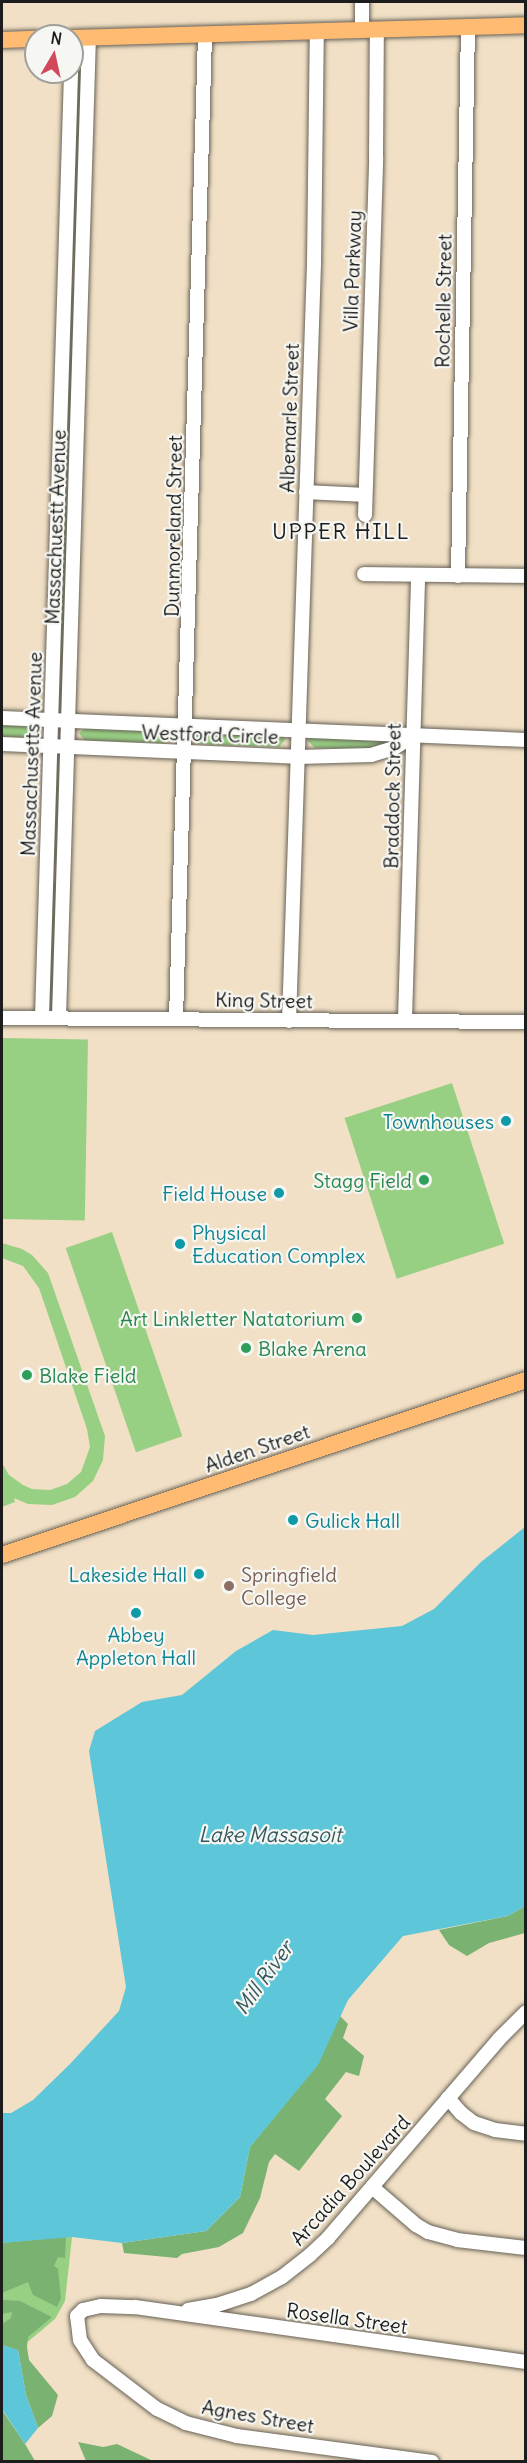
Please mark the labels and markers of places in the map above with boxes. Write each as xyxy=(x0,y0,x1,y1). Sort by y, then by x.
place label: Townhouses xyxy=(383,1109,494,1133)
marker: Townhouses xyxy=(499,1114,513,1128)
place label: Stagg Field xyxy=(313,1168,412,1192)
marker: Stagg Field xyxy=(417,1173,431,1187)
place label: Field House xyxy=(162,1181,267,1205)
marker: Field House xyxy=(272,1186,286,1200)
place label: Physical Education Complex xyxy=(192,1220,365,1267)
marker: Physical Education Complex xyxy=(173,1237,187,1251)
place label: Art Linkletter Natatorium xyxy=(120,1306,345,1330)
marker: Art Linkletter Natatorium xyxy=(350,1311,364,1325)
place label: Blake Arena xyxy=(258,1336,367,1360)
marker: Blake Arena xyxy=(239,1341,253,1355)
place label: Blake Field xyxy=(39,1363,136,1387)
marker: Blake Field xyxy=(20,1368,34,1382)
place label: Gulick Hall xyxy=(305,1508,400,1532)
marker: Gulick Hall xyxy=(286,1513,300,1527)
place label: Lakeside Hall xyxy=(69,1562,187,1586)
place label: Springfield College xyxy=(241,1562,337,1609)
marker: Lakeside Hall xyxy=(192,1567,206,1581)
marker: Springfield College xyxy=(222,1579,236,1593)
marker: Abbey Appleton Hall xyxy=(129,1606,143,1620)
place label: Abbey Appleton Hall xyxy=(76,1622,196,1669)

